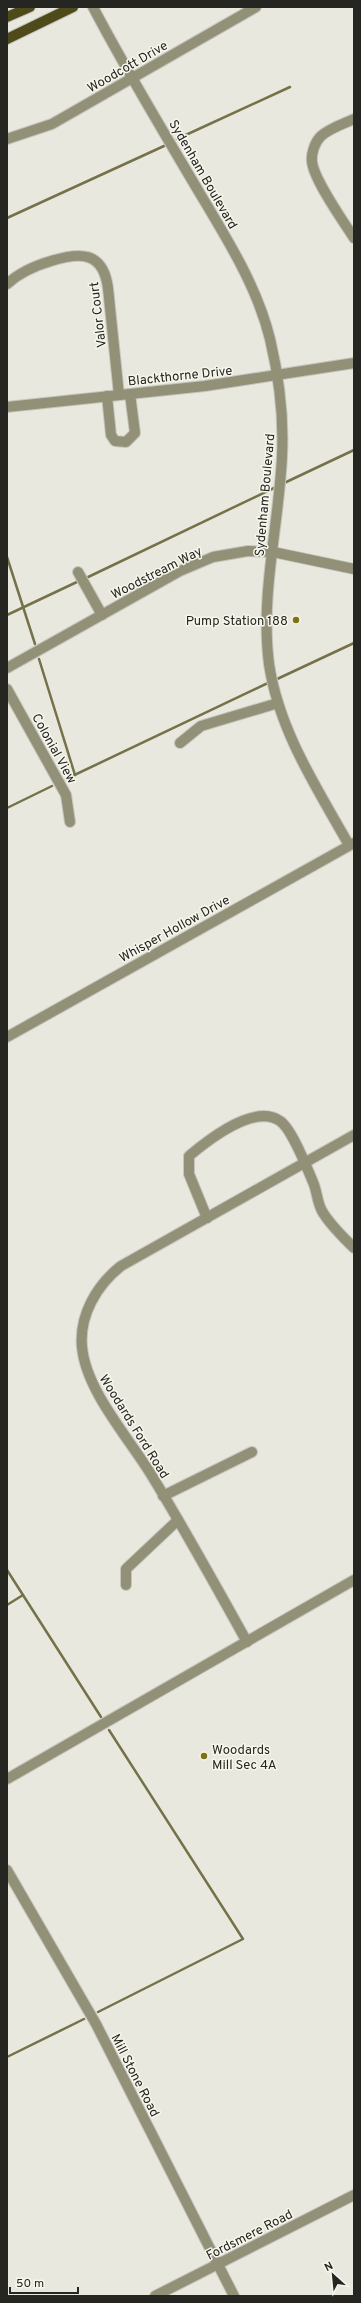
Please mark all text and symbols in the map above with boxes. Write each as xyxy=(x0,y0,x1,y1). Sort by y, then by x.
street label: Woodcott Drive xyxy=(85,38,171,97)
street label: Sydenham Boulevard xyxy=(164,118,240,232)
street label: Valor Court xyxy=(87,281,111,349)
street label: Blackthorne Drive xyxy=(127,364,233,390)
street label: Sydenham Boulevard xyxy=(253,433,279,557)
street label: Woodstream Way xyxy=(109,544,205,604)
place label: Pump Station 188 xyxy=(186,614,288,630)
marker: Pump Station 188 xyxy=(291,615,301,625)
street label: Colonial View xyxy=(27,711,79,787)
street label: Whisper Hollow Drive xyxy=(117,893,233,967)
street label: Woodards Ford Road xyxy=(95,1372,172,1482)
place label: Woodards Mill Sec 4A xyxy=(212,1743,277,1774)
marker: Woodards Mill Sec 4A xyxy=(199,1751,209,1761)
street label: Mill Stone Road xyxy=(106,2032,162,2120)
street label: Fordsmere Road xyxy=(204,2207,296,2264)
north arrow xyxy=(313,2255,353,2295)
text: N xyxy=(322,2259,336,2275)
scale bar xyxy=(10,2269,78,2295)
text: 50 m xyxy=(16,2276,44,2292)

